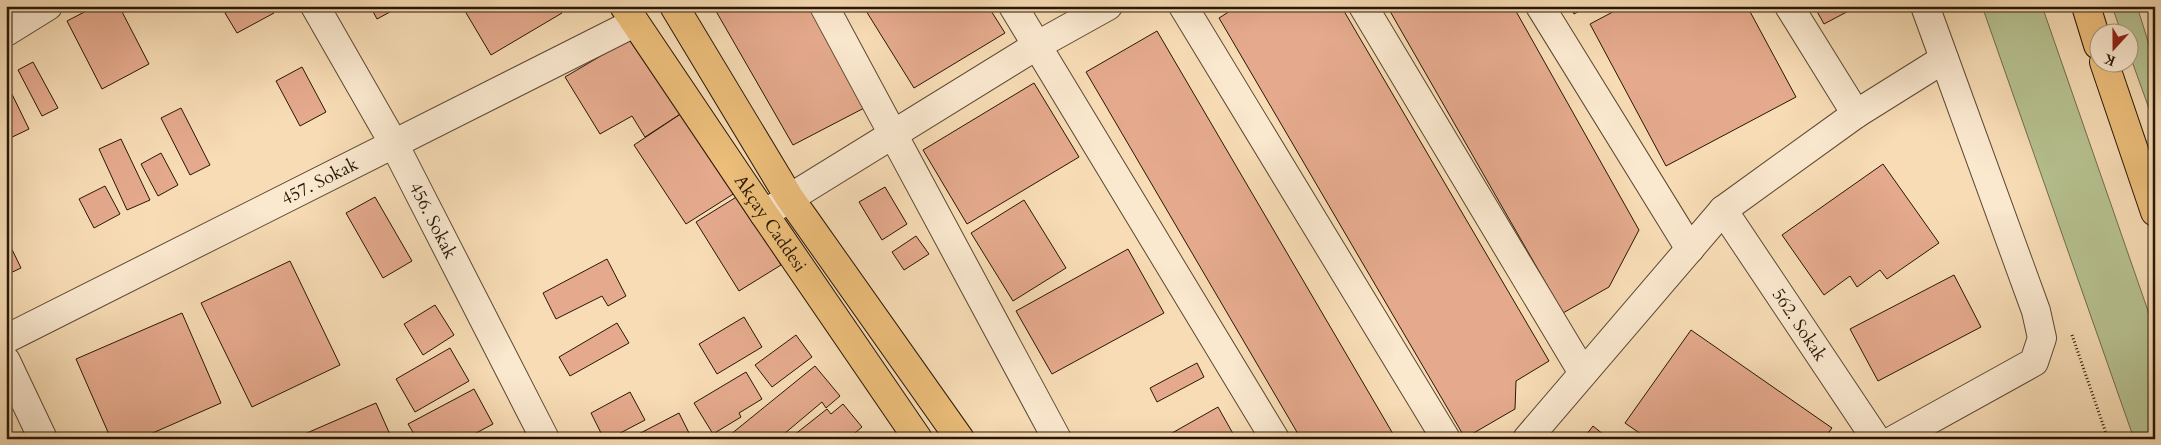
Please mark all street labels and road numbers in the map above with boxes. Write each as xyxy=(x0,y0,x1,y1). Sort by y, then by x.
street label: 457. Sokak xyxy=(277,152,363,211)
street label: Akçay Caddesi xyxy=(728,170,812,277)
street label: 456. Sokak xyxy=(403,178,463,264)
street label: 562. Sokak xyxy=(1766,284,1833,367)

